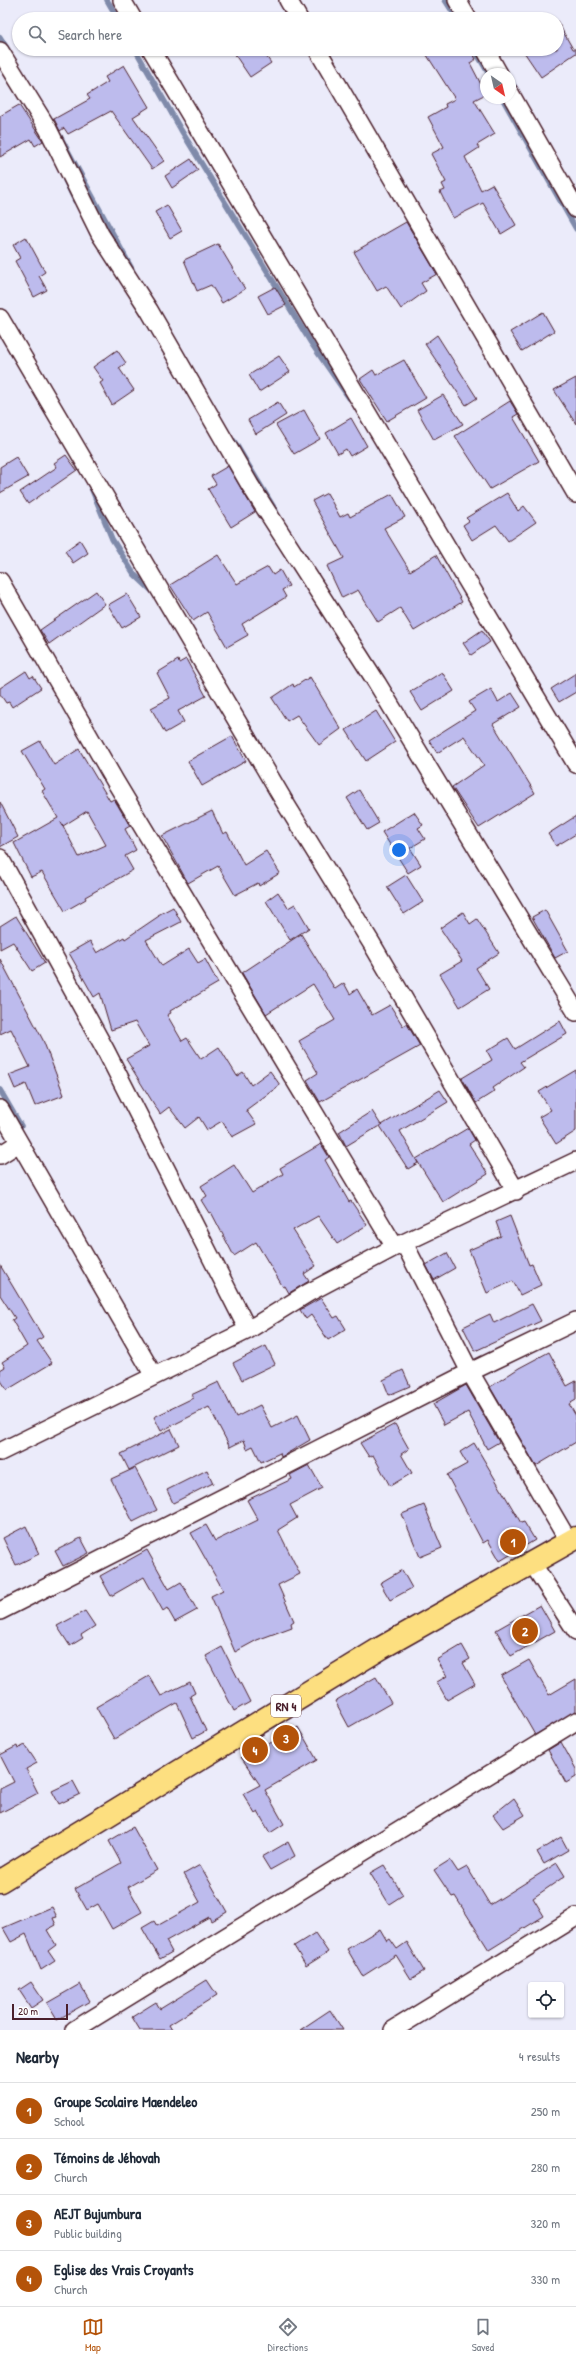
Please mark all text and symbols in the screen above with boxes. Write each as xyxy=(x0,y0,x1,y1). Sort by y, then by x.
search box xyxy=(12,12,564,56)
icon: search xyxy=(26,23,48,45)
text: Search here xyxy=(58,24,122,45)
north arrow xyxy=(480,68,516,104)
your location xyxy=(389,840,409,860)
pin: 1 xyxy=(500,1527,526,1557)
pin: 2 xyxy=(512,1616,538,1646)
road number: RN 4 xyxy=(271,1695,301,1717)
pin: 3 xyxy=(273,1723,299,1753)
pin: 4 xyxy=(242,1735,268,1765)
map controls xyxy=(528,1982,564,2018)
button: locate xyxy=(528,1982,564,2018)
scale bar xyxy=(12,2002,68,2021)
text: 20 m xyxy=(18,2004,38,2018)
text: Nearby xyxy=(16,2045,59,2068)
text: 4 results xyxy=(519,2047,560,2065)
text: Groupe Scolaire Maendeleo xyxy=(54,2091,197,2112)
text: 1 xyxy=(27,2102,31,2120)
text: 250 m xyxy=(531,2102,560,2120)
text: School xyxy=(54,2112,84,2130)
text: Témoins de Jéhovah xyxy=(54,2147,160,2168)
text: 2 xyxy=(26,2158,32,2176)
text: 280 m xyxy=(531,2158,560,2176)
text: Church xyxy=(54,2168,87,2186)
text: AEJT Bujumbura xyxy=(54,2203,141,2224)
text: 3 xyxy=(26,2214,32,2232)
text: 320 m xyxy=(530,2214,560,2232)
text: Public building xyxy=(54,2224,122,2242)
text: Eglise des Vrais Croyants xyxy=(54,2259,194,2280)
text: 4 xyxy=(27,2270,31,2288)
text: 330 m xyxy=(531,2270,560,2288)
text: Church xyxy=(54,2280,87,2298)
tab: Map xyxy=(82,2316,104,2354)
tab: Directions xyxy=(268,2316,308,2354)
tab: Saved xyxy=(472,2316,494,2354)

